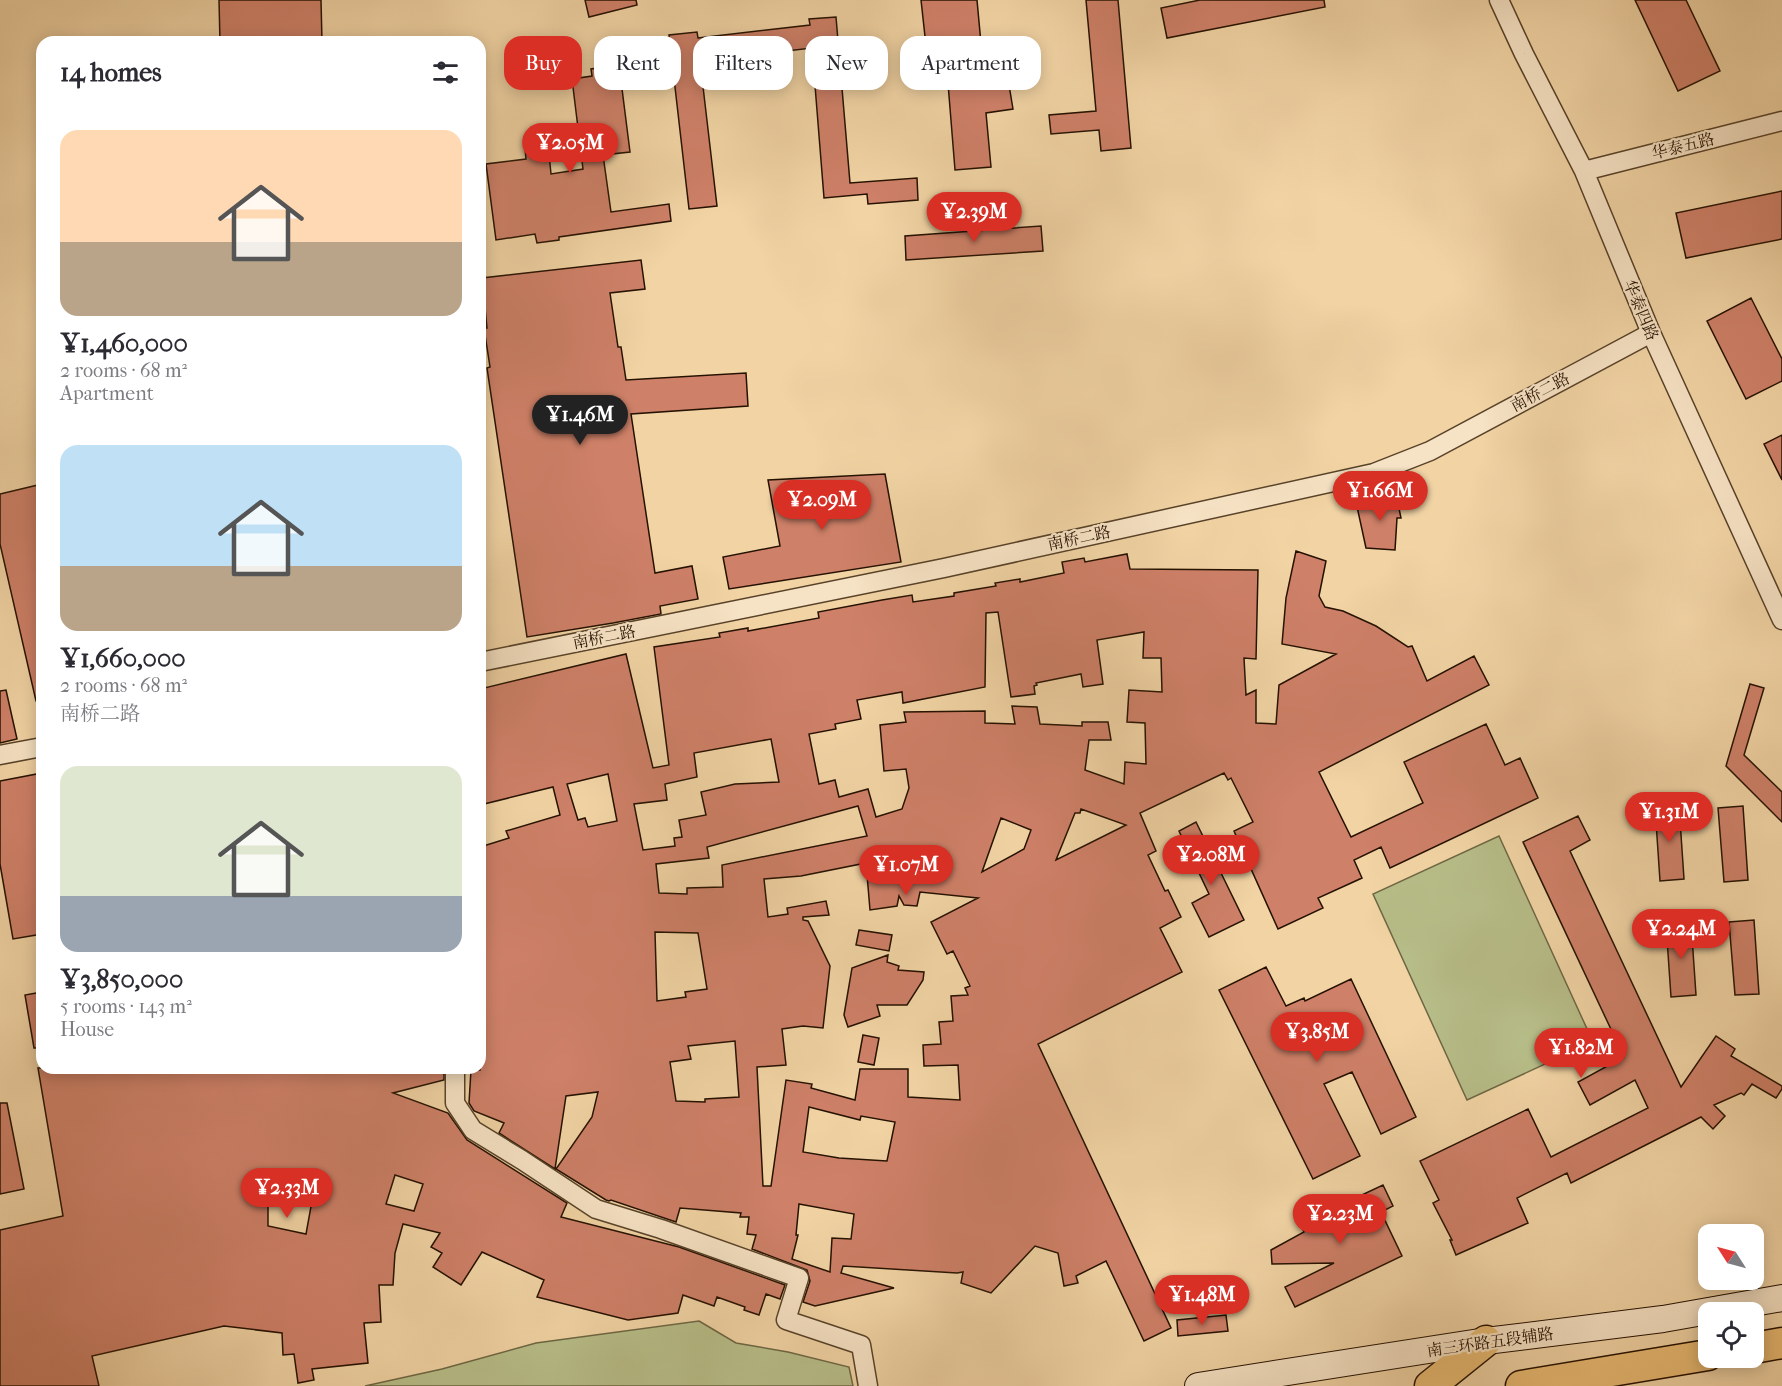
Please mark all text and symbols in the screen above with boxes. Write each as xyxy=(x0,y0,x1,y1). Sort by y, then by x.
chip: Buy xyxy=(504,36,582,90)
chip: Rent xyxy=(594,36,681,90)
chip: Filters xyxy=(693,36,793,90)
chip: New xyxy=(805,36,888,90)
chip: Apartment xyxy=(900,36,1041,90)
icon: filters xyxy=(429,56,462,89)
text: 14 homes xyxy=(60,57,162,88)
pin: ¥2.05M xyxy=(521,123,619,174)
street label: 华泰五路 xyxy=(1650,129,1716,163)
text: ¥2.05M xyxy=(536,131,604,154)
icon: home xyxy=(207,169,315,277)
pin: ¥2.39M xyxy=(925,192,1023,243)
text: ¥2.39M xyxy=(941,200,1007,223)
street label: 华泰四路 xyxy=(1620,277,1662,343)
text: ¥1,460,000 xyxy=(60,328,188,359)
text: 2 rooms · 68 m² xyxy=(60,359,187,382)
street label: 南桥二路 xyxy=(1507,369,1573,415)
text: Apartment xyxy=(60,382,154,405)
pin: ¥1.46M xyxy=(531,395,629,446)
text: ¥1.46M xyxy=(546,403,614,426)
pin: ¥1.66M xyxy=(1331,471,1429,522)
text: ¥1.66M xyxy=(1347,479,1413,502)
pin: ¥2.09M xyxy=(773,480,871,531)
icon: home xyxy=(207,484,315,592)
text: ¥2.09M xyxy=(787,488,857,511)
street label: 南桥二路 xyxy=(1046,522,1112,554)
street label: 南桥二路 xyxy=(571,622,637,652)
text: ¥1,660,000 xyxy=(60,643,186,674)
text: 2 rooms · 68 m² xyxy=(60,674,187,697)
text: 南桥二路 xyxy=(60,702,140,725)
pin: ¥1.31M xyxy=(1620,792,1718,843)
text: ¥1.31M xyxy=(1639,800,1699,823)
icon: home xyxy=(207,805,315,913)
pin: ¥2.08M xyxy=(1162,835,1260,886)
text: ¥2.08M xyxy=(1176,843,1246,866)
pin: ¥1.07M xyxy=(857,845,955,896)
text: ¥1.07M xyxy=(873,853,939,876)
pin: ¥2.24M xyxy=(1632,909,1730,960)
text: ¥2.24M xyxy=(1646,917,1716,940)
text: ¥3,850,000 xyxy=(60,964,183,995)
text: 5 rooms · 143 m² xyxy=(60,995,192,1018)
pin: ¥3.85M xyxy=(1268,1012,1366,1063)
text: House xyxy=(60,1018,114,1041)
text: ¥3.85M xyxy=(1285,1020,1349,1043)
pin: ¥1.82M xyxy=(1532,1028,1630,1079)
text: ¥1.82M xyxy=(1548,1036,1614,1059)
pin: ¥2.33M xyxy=(238,1168,336,1219)
text: ¥2.33M xyxy=(255,1176,319,1199)
pin: ¥2.23M xyxy=(1291,1194,1389,1245)
text: ¥2.23M xyxy=(1307,1202,1373,1225)
north arrow xyxy=(1698,1224,1764,1290)
map controls xyxy=(1698,1224,1764,1368)
pin: ¥1.48M xyxy=(1153,1275,1251,1326)
text: ¥1.48M xyxy=(1168,1283,1236,1306)
button: locate xyxy=(1698,1302,1764,1368)
street label: 南三环路五段辅路 xyxy=(1425,1324,1555,1360)

